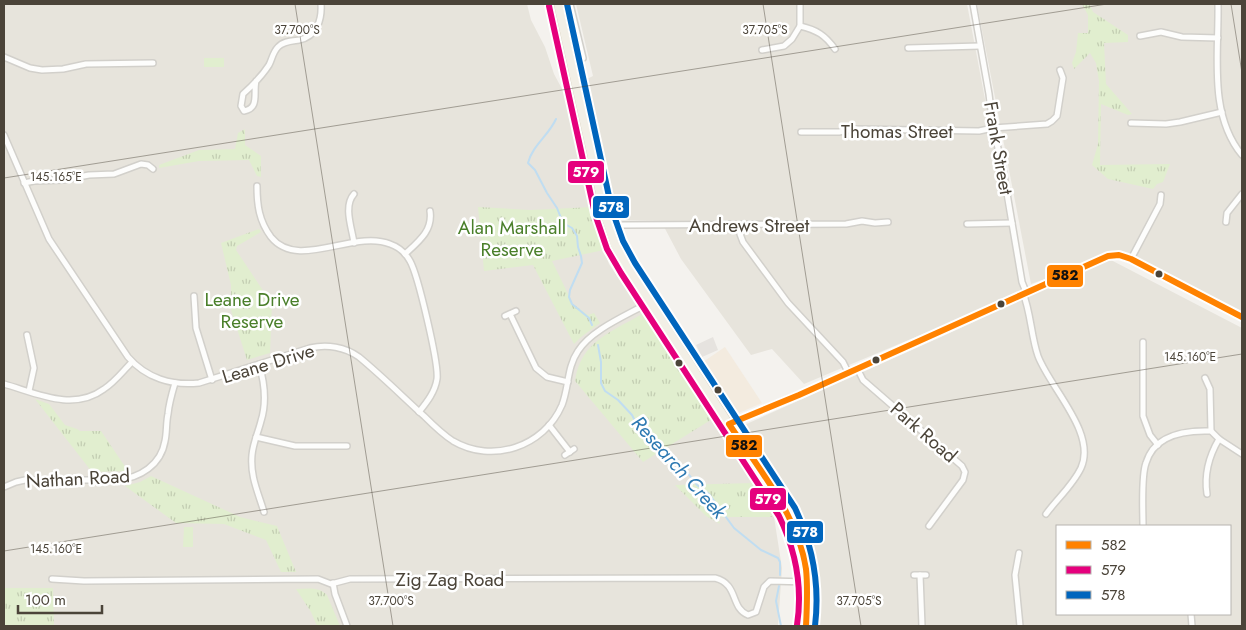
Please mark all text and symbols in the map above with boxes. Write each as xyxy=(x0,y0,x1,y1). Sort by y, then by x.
text: 37.700°S xyxy=(274,21,320,39)
text: 37.705°S xyxy=(742,21,788,39)
street label: Frank Street xyxy=(977,99,1020,197)
street label: Thomas Street xyxy=(841,118,953,145)
line badge: 579 xyxy=(567,160,605,184)
text: 579 xyxy=(573,162,599,182)
text: 145.165°E xyxy=(30,168,82,186)
line badge: 578 xyxy=(592,195,630,219)
text: 578 xyxy=(598,197,624,217)
street label: Andrews Street xyxy=(689,212,810,239)
park label: Alan Marshall Reserve xyxy=(458,214,566,263)
line badge: 582 xyxy=(1046,264,1084,288)
text: 582 xyxy=(1052,265,1079,285)
unlabelled marker xyxy=(1154,269,1164,279)
park label: Leane Drive Reserve xyxy=(204,286,300,335)
unlabelled marker xyxy=(996,299,1006,309)
street label: Leane Drive xyxy=(219,337,318,390)
text: 145.160°E xyxy=(1164,348,1216,366)
unlabelled marker xyxy=(871,355,881,365)
unlabelled marker xyxy=(674,358,684,368)
unlabelled marker xyxy=(713,385,723,395)
street label: Park Road xyxy=(884,396,963,469)
water label: Research Creek xyxy=(624,409,734,526)
line badge: 582 xyxy=(725,434,763,458)
text: 582 xyxy=(731,435,758,455)
street label: Nathan Road xyxy=(25,462,131,495)
line badge: 579 xyxy=(749,487,787,511)
text: 579 xyxy=(755,489,781,509)
line badge: 578 xyxy=(786,520,824,544)
text: 578 xyxy=(792,522,818,542)
legend xyxy=(1056,525,1231,615)
text: 582 xyxy=(1101,534,1126,556)
text: 145.160°E xyxy=(30,540,82,558)
text: 579 xyxy=(1101,559,1126,581)
street label: Zig Zag Road xyxy=(396,566,504,593)
scale bar xyxy=(18,582,101,614)
text: 578 xyxy=(1101,584,1126,606)
text: 100 m xyxy=(25,589,66,611)
text: 37.700°S xyxy=(368,592,414,610)
text: 37.705°S xyxy=(836,592,882,610)

